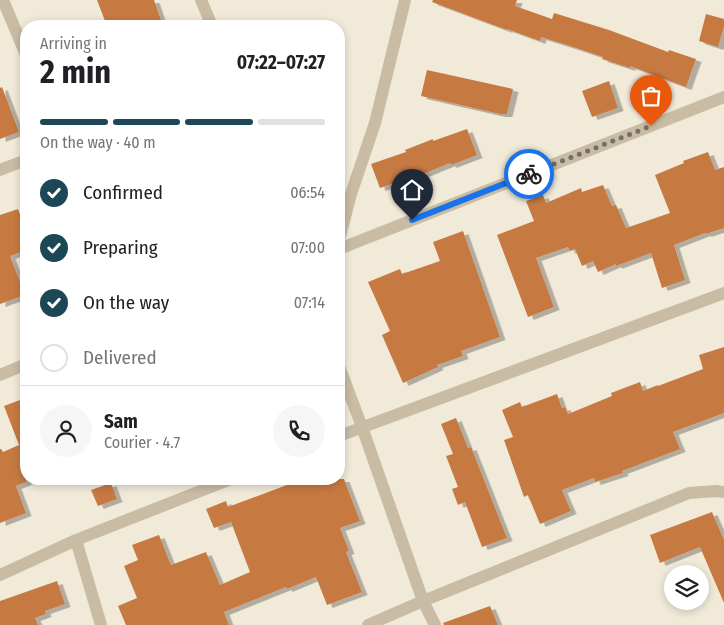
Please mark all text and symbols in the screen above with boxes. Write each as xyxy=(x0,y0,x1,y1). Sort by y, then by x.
text: Arriving in xyxy=(40,34,107,53)
text: 07:22–07:27 xyxy=(237,51,325,74)
text: 2 min xyxy=(40,53,111,91)
pin xyxy=(630,75,672,126)
icon: bag xyxy=(637,82,665,110)
text: On the way · 40 m xyxy=(40,133,156,152)
courier xyxy=(504,149,554,199)
icon: bike xyxy=(515,160,543,188)
pin xyxy=(391,169,433,220)
icon: home xyxy=(398,176,426,204)
icon: check xyxy=(40,179,68,207)
text: Confirmed xyxy=(83,181,163,204)
text: 06:54 xyxy=(290,183,325,202)
icon: check xyxy=(40,234,68,262)
text: Preparing xyxy=(83,236,158,259)
text: 07:00 xyxy=(290,238,325,257)
icon: check xyxy=(40,289,68,317)
text: On the way xyxy=(83,291,169,314)
text: 07:14 xyxy=(294,293,325,312)
text: Delivered xyxy=(83,346,157,369)
button: person xyxy=(40,405,92,457)
button: phone xyxy=(273,405,325,457)
text: Sam xyxy=(104,410,138,433)
text: Courier · 4.7 xyxy=(104,433,180,452)
map controls xyxy=(664,565,709,610)
button: layers xyxy=(664,565,709,610)

